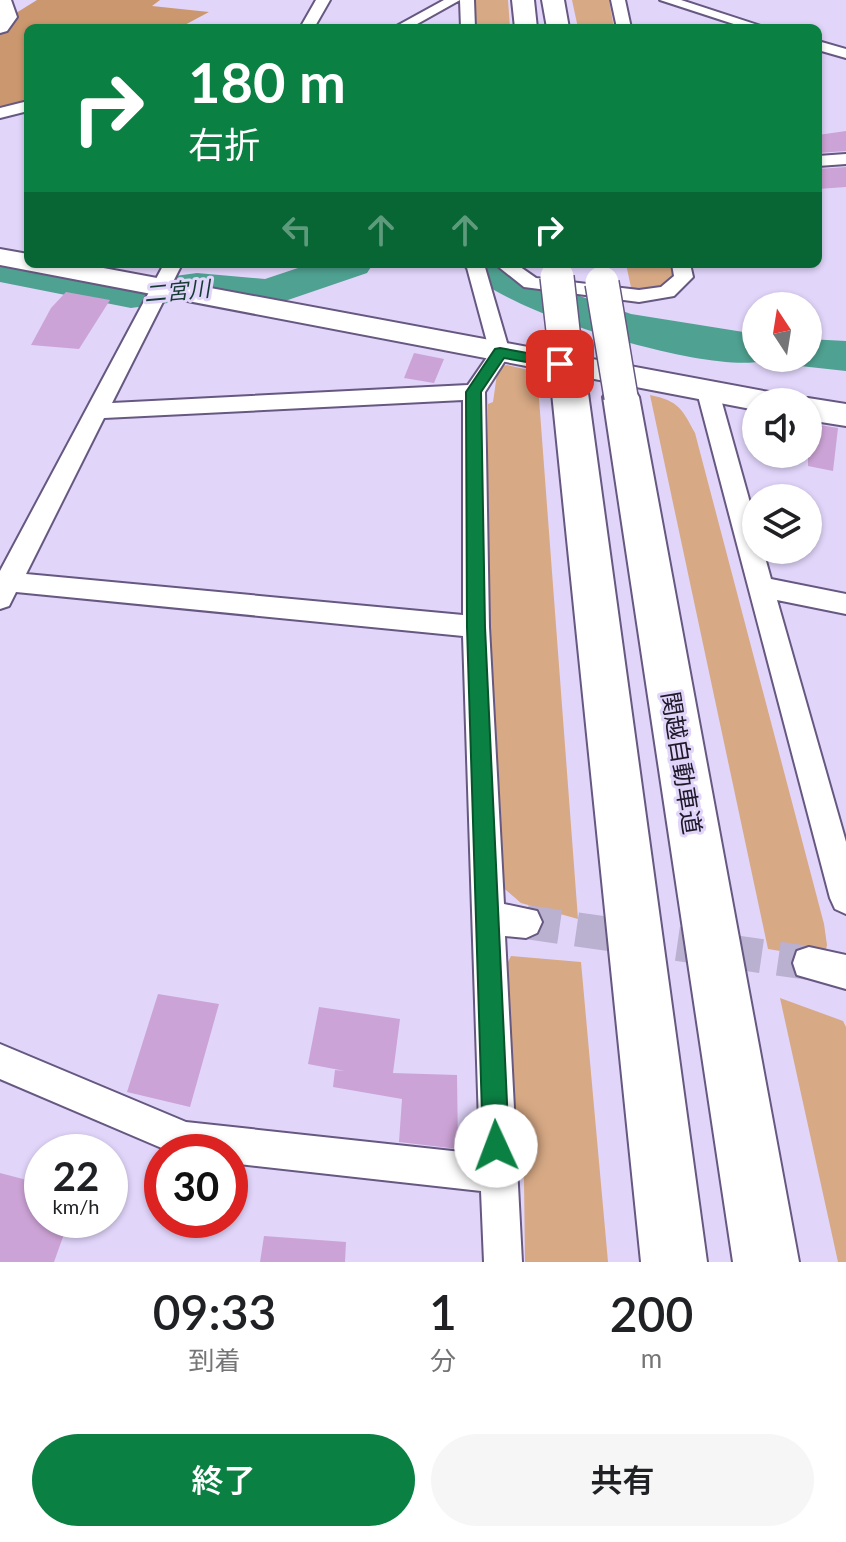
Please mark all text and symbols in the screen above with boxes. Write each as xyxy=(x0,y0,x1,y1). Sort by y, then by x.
text: 180 m xyxy=(188,48,346,115)
icon: right xyxy=(56,56,160,160)
text: 右折 xyxy=(188,122,260,166)
icon: left xyxy=(275,208,319,252)
icon: ahead xyxy=(359,208,403,252)
icon: ahead xyxy=(443,208,487,252)
icon: right xyxy=(527,208,571,252)
water label: 二宮川 xyxy=(143,274,213,307)
north arrow xyxy=(742,292,822,372)
map controls xyxy=(742,292,822,564)
pin xyxy=(526,330,594,398)
icon: arrive xyxy=(538,342,582,386)
button: sound xyxy=(742,388,822,468)
button: layers xyxy=(742,484,822,564)
street label: 関越自動車道 xyxy=(657,689,708,836)
position arrow xyxy=(454,1104,538,1188)
speed limit sign: 30 xyxy=(144,1134,248,1238)
text: 22 xyxy=(53,1152,99,1200)
text: km/h xyxy=(53,1194,99,1218)
text: 09:33 xyxy=(153,1283,276,1340)
text: 1 xyxy=(429,1283,457,1340)
text: 200 xyxy=(610,1285,693,1342)
text: m xyxy=(641,1342,662,1374)
text: 到着 xyxy=(189,1344,241,1376)
text: 分 xyxy=(430,1344,456,1376)
button: 終了 xyxy=(32,1434,415,1526)
button: 共有 xyxy=(431,1434,814,1526)

